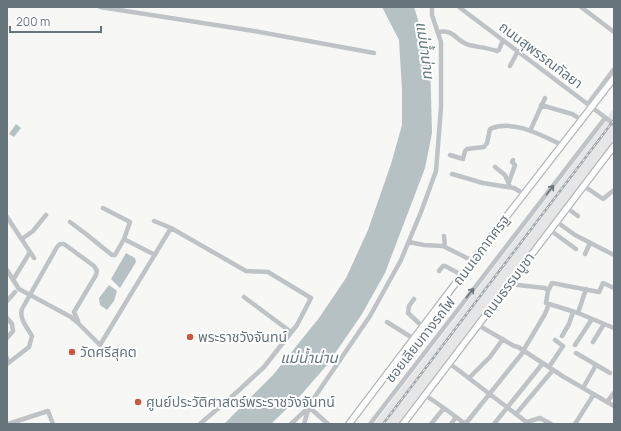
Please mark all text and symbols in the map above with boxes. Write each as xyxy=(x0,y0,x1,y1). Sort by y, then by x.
scale bar xyxy=(10,8,101,34)
text: 200 m xyxy=(16,13,50,30)
street label: ถนนสุพรรณกัลยา xyxy=(496,17,587,92)
water label: แม่น้ำน่าน xyxy=(411,20,440,81)
one-way arrow xyxy=(545,185,554,196)
street label: ถนนเอกาทศรฐ xyxy=(448,210,514,289)
street label: ถนนธรรมบูชา xyxy=(477,248,538,321)
one-way arrow xyxy=(466,288,475,299)
street label: ซอยเลียบทางรถไฟ xyxy=(380,293,459,386)
place label: พระราชวังจันทน์ xyxy=(198,327,287,346)
marker: พระราชวังจันทน์ xyxy=(185,332,195,342)
place label: วัดศรีสุคต xyxy=(80,342,137,361)
marker: วัดศรีสุคต xyxy=(67,347,77,357)
water label: แม่น้ำน่าน xyxy=(280,347,339,368)
place label: ศูนย์ประวัติศาสตร์พระราชวังจันทน์ xyxy=(146,392,335,411)
marker: ศูนย์ประวัติศาสตร์พระราชวังจันทน์ xyxy=(133,397,143,407)

